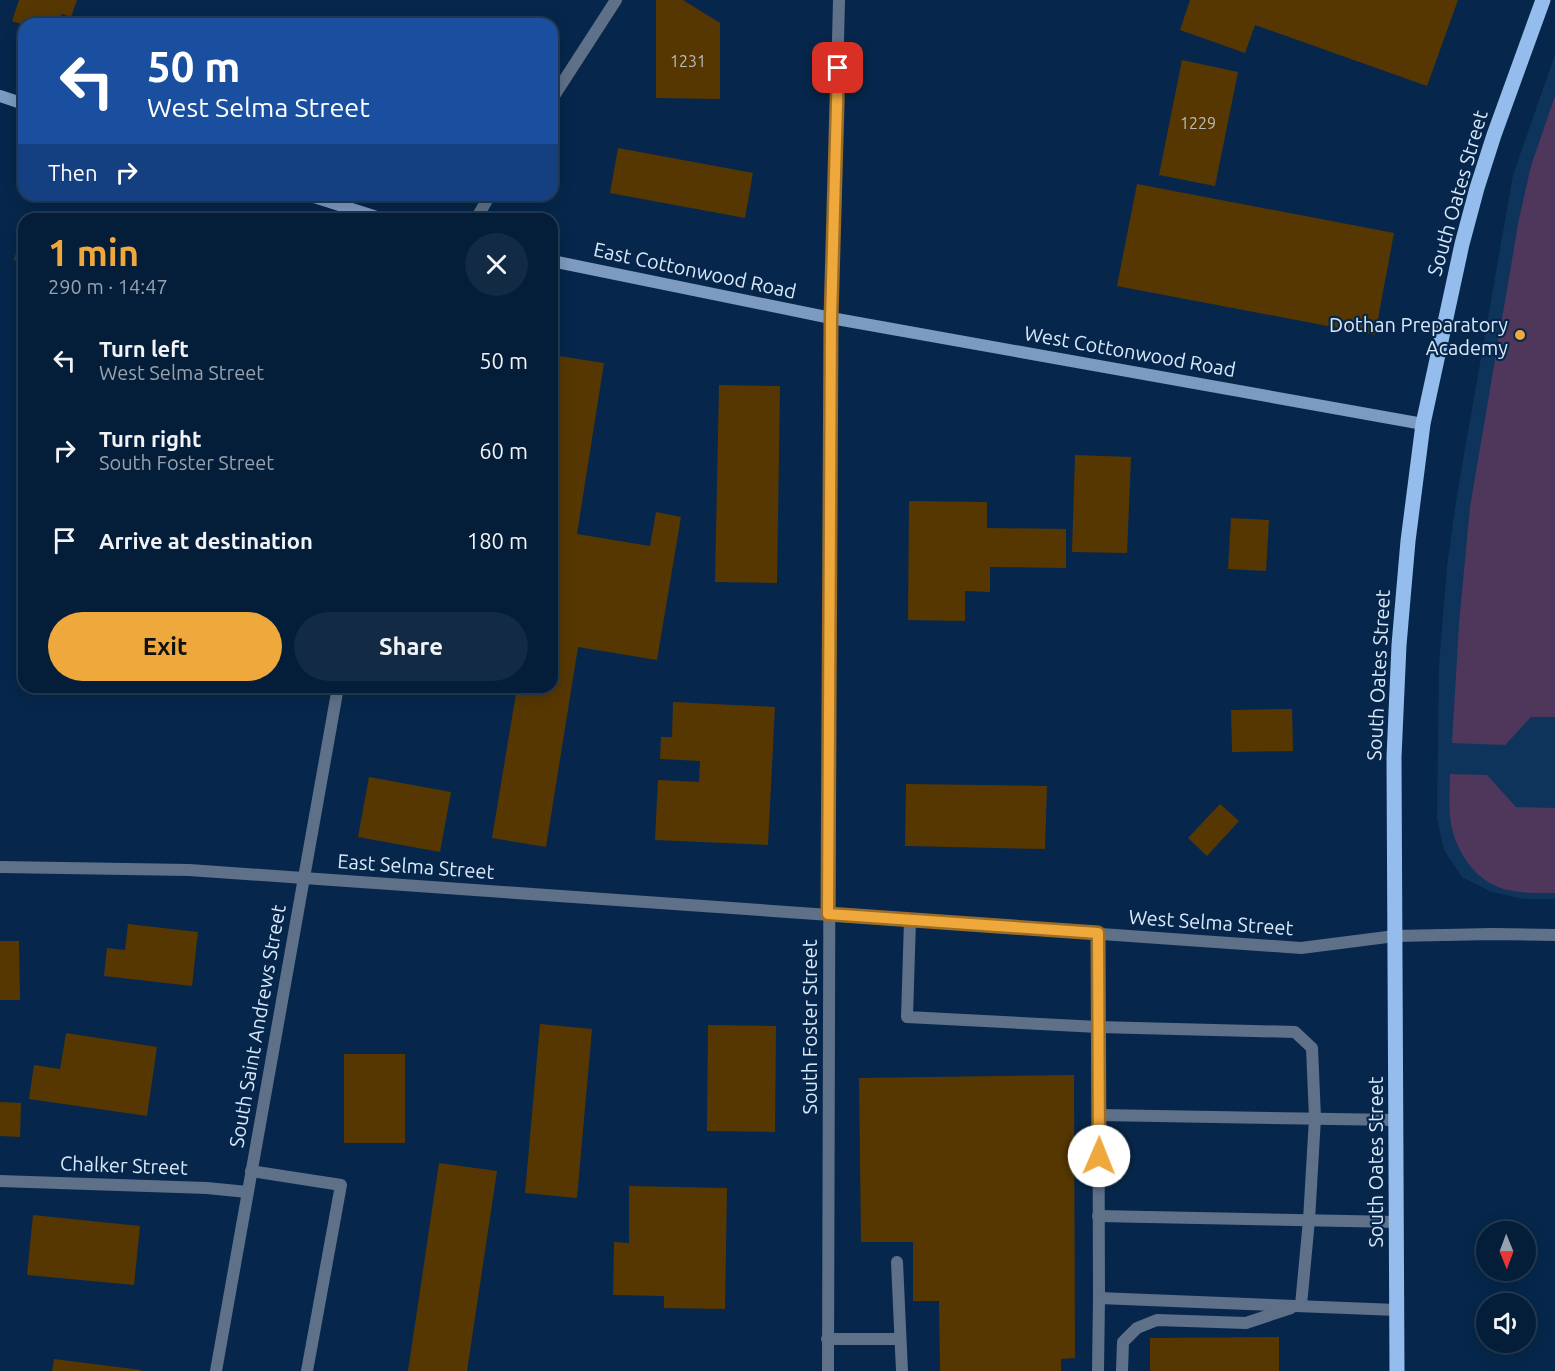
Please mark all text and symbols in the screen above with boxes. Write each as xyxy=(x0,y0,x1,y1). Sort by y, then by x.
icon: left xyxy=(48,42,126,120)
pin xyxy=(812,42,863,93)
text: 50 m xyxy=(147,43,241,90)
icon: arrive xyxy=(821,51,854,84)
house number: 1231 xyxy=(670,52,706,70)
text: West Selma Street xyxy=(147,92,370,122)
street label: South Oates Street xyxy=(1422,107,1492,278)
house number: 1229 xyxy=(1180,114,1216,132)
icon: right xyxy=(110,156,143,189)
text: Then xyxy=(48,160,98,185)
text: 1 min xyxy=(48,232,139,273)
button: close xyxy=(465,233,528,296)
street label: East Cottonwood Road xyxy=(592,237,798,303)
text: 290 m · 14:47 xyxy=(48,275,168,298)
place label: Dothan Preparatory Academy xyxy=(1329,313,1508,359)
street label: West Cottonwood Road xyxy=(1022,321,1238,381)
marker: Dothan Preparatory Academy xyxy=(1513,328,1527,342)
text: Turn left xyxy=(99,336,189,361)
icon: left xyxy=(48,344,81,377)
text: 50 m xyxy=(479,348,528,373)
text: West Selma Street xyxy=(99,361,264,384)
text: Turn right xyxy=(99,426,201,451)
icon: right xyxy=(48,434,81,467)
text: 60 m xyxy=(479,438,528,463)
text: South Foster Street xyxy=(99,451,274,474)
icon: arrive xyxy=(48,524,81,557)
text: Arrive at destination xyxy=(99,528,313,553)
text: 180 m xyxy=(467,528,528,553)
street label: South Oates Street xyxy=(1362,589,1394,761)
button: Exit xyxy=(48,612,282,681)
button: Share xyxy=(294,612,528,681)
street label: East Selma Street xyxy=(337,849,495,883)
street label: South Saint Andrews Street xyxy=(224,903,290,1149)
street label: West Selma Street xyxy=(1128,905,1294,939)
street label: South Foster Street xyxy=(798,939,821,1115)
street label: South Oates Street xyxy=(1364,1076,1387,1248)
position arrow xyxy=(1067,1124,1131,1188)
street label: Chalker Street xyxy=(60,1151,189,1179)
north arrow xyxy=(1476,1221,1536,1281)
map controls xyxy=(1476,1221,1536,1353)
button: sound xyxy=(1476,1293,1536,1353)

